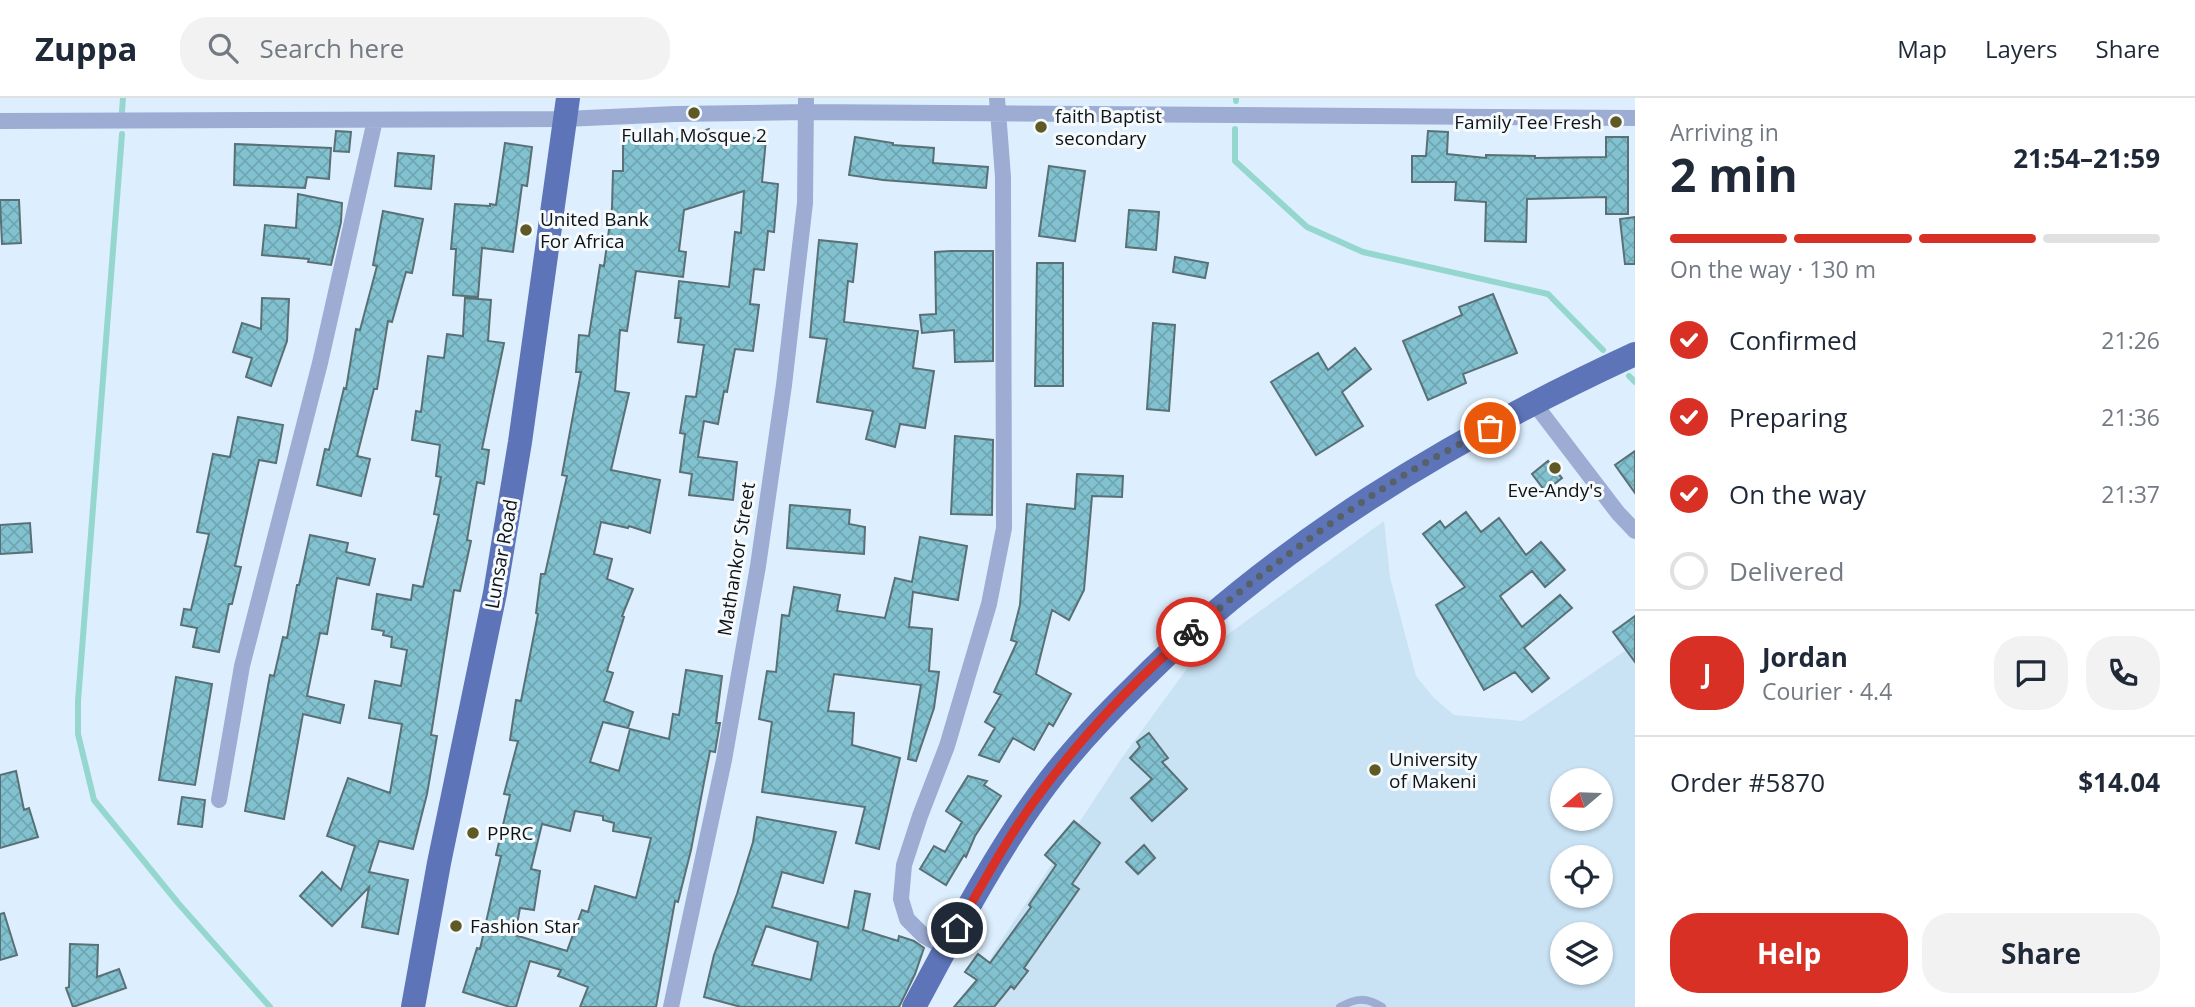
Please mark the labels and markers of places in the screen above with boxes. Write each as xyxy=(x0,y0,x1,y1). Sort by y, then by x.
place label: faith Baptist secondary xyxy=(1055,103,1162,151)
marker: Fullah Mosque 2 xyxy=(686,105,702,121)
place label: Family Tee Fresh xyxy=(1454,109,1602,135)
marker: Family Tee Fresh xyxy=(1608,114,1624,130)
marker: faith Baptist secondary xyxy=(1033,119,1049,135)
place label: Fullah Mosque 2 xyxy=(621,122,767,148)
place label: United Bank For Africa xyxy=(540,206,649,254)
marker: United Bank For Africa xyxy=(518,222,534,238)
pin xyxy=(1460,398,1520,458)
marker: Eve-Andy's xyxy=(1547,460,1563,476)
place label: Eve-Andy's xyxy=(1508,477,1602,503)
place label: University of Makeni xyxy=(1389,746,1478,794)
marker: University of Makeni xyxy=(1367,762,1383,778)
place label: PPRC xyxy=(487,820,534,846)
marker: PPRC xyxy=(465,825,481,841)
pin xyxy=(927,898,987,958)
place label: Fashion Star xyxy=(470,913,580,939)
marker: Fashion Star xyxy=(448,918,464,934)

